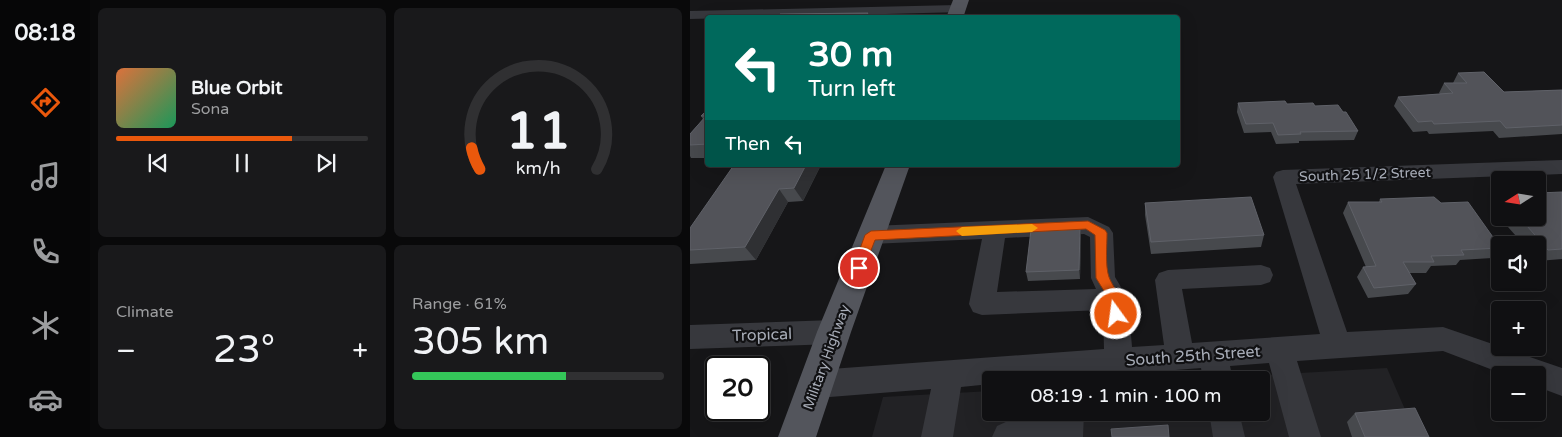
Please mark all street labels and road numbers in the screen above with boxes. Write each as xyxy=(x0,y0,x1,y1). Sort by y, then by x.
street label: South 25 1/2 Street xyxy=(1299,164,1432,185)
street label: Military Highway xyxy=(800,302,854,412)
street label: Tropical xyxy=(732,324,792,346)
street label: South 25th Street xyxy=(1125,341,1261,371)

